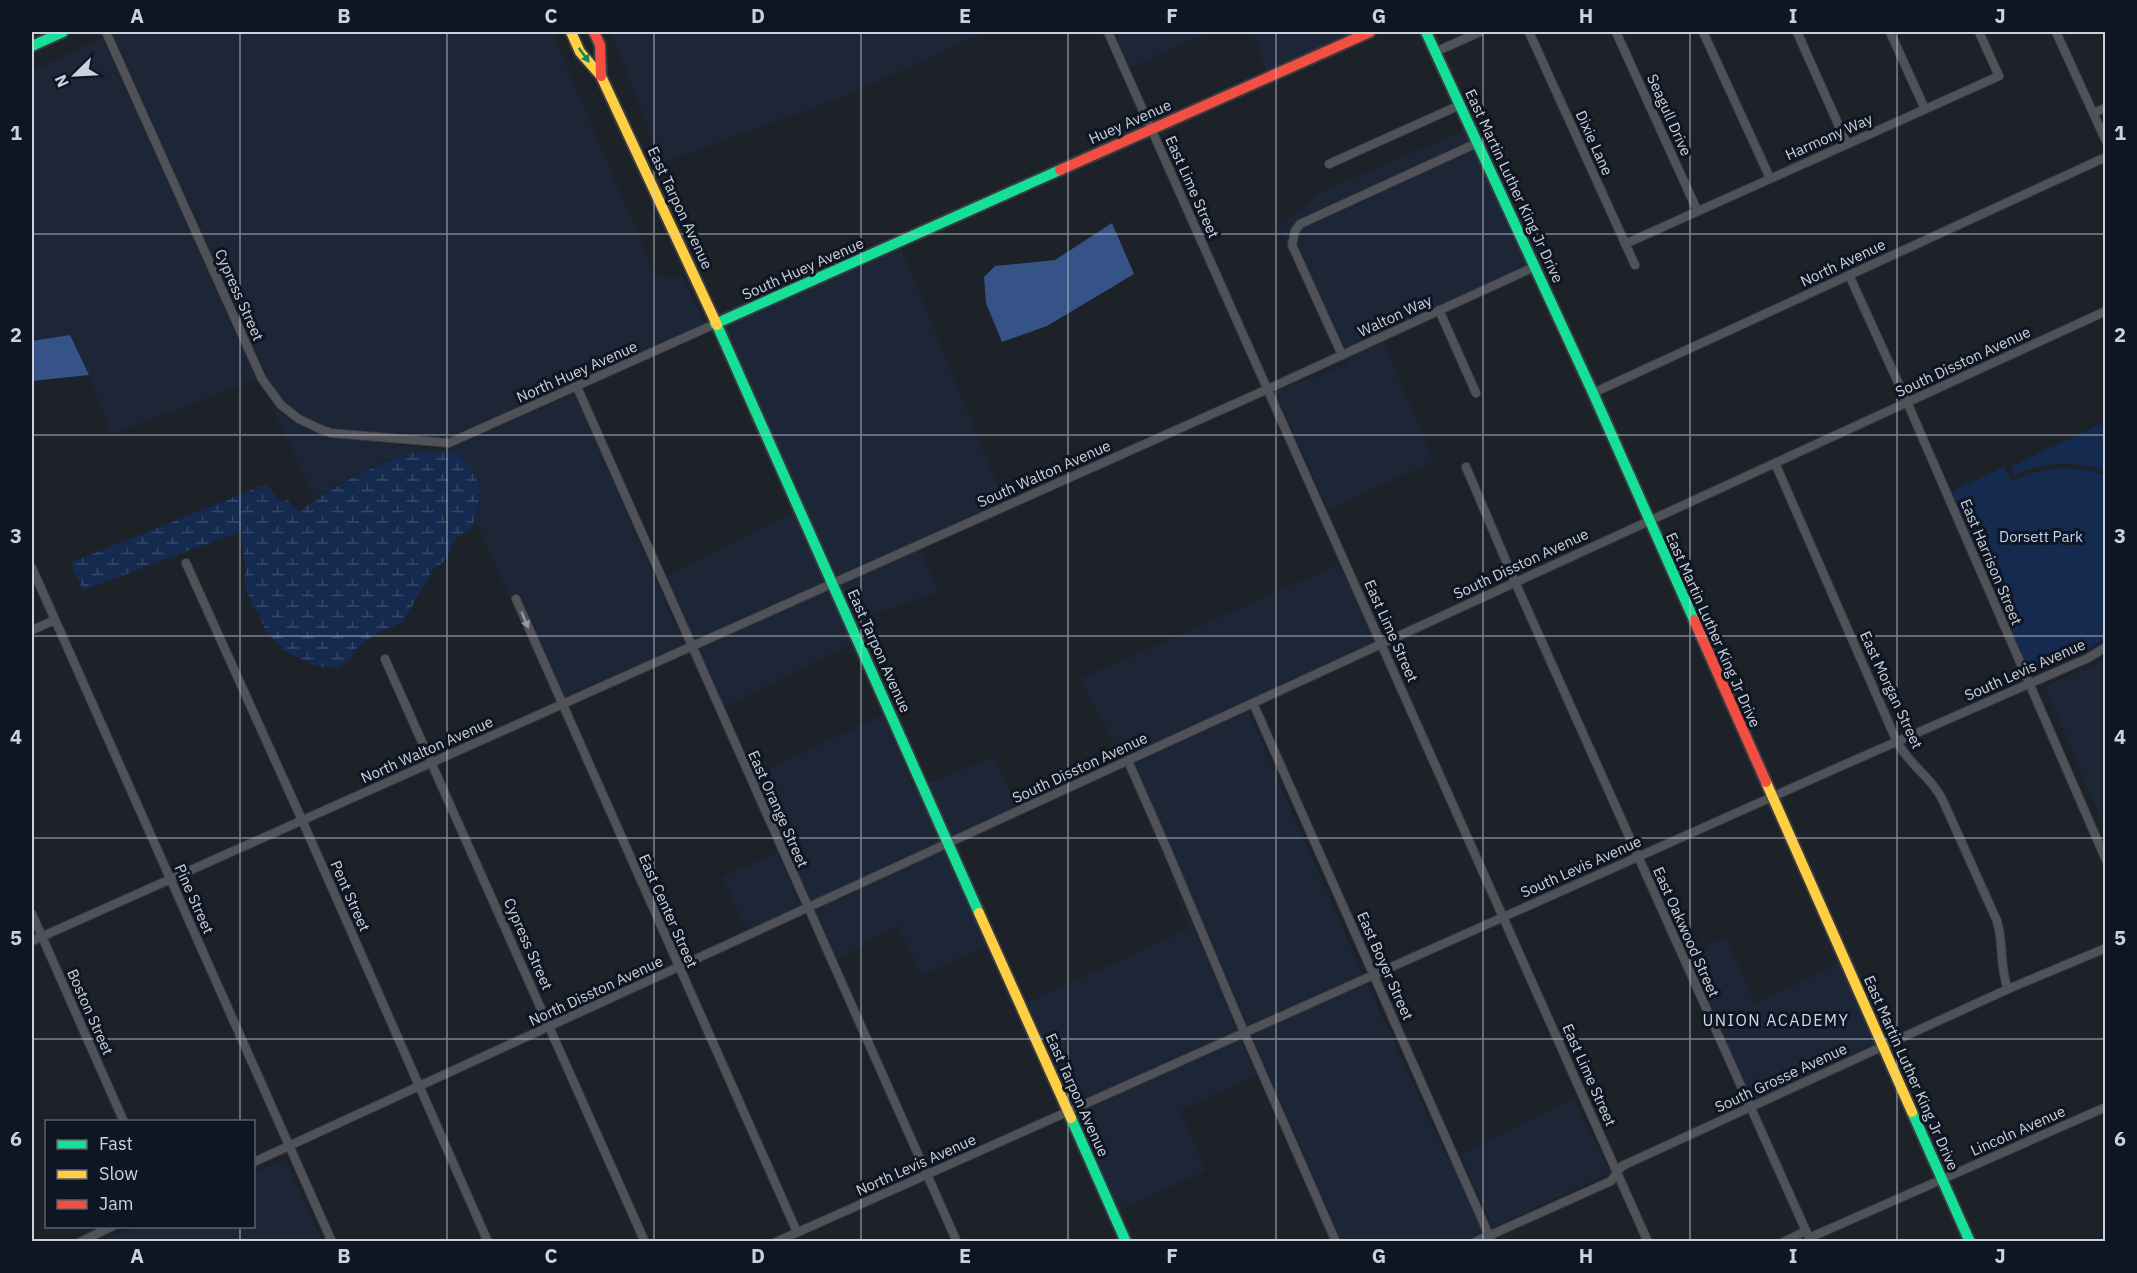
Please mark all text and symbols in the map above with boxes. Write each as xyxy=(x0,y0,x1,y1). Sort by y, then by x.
text: A xyxy=(130,2,144,29)
text: B xyxy=(337,2,351,29)
text: C xyxy=(544,2,558,29)
text: D xyxy=(751,2,765,29)
text: E xyxy=(959,2,971,29)
text: F xyxy=(1166,2,1178,29)
text: G xyxy=(1372,2,1386,29)
text: H xyxy=(1579,2,1593,29)
text: I xyxy=(1789,2,1797,29)
text: J xyxy=(1994,2,2006,29)
north arrow xyxy=(45,45,105,105)
one-way arrow xyxy=(577,47,590,63)
street label: Seagull Drive xyxy=(1643,71,1696,159)
text: N xyxy=(50,72,73,90)
street label: East Martin Luther King Jr Drive xyxy=(1461,86,1568,286)
street label: Huey Avenue xyxy=(1086,95,1174,148)
street label: Dixie Lane xyxy=(1572,107,1617,178)
street label: Harmony Way xyxy=(1782,109,1876,164)
text: 1 xyxy=(10,119,22,146)
text: 1 xyxy=(2114,119,2126,146)
street label: East Lime Street xyxy=(1161,133,1224,241)
street label: East Tarpon Avenue xyxy=(644,143,717,272)
street label: South Huey Avenue xyxy=(739,233,867,304)
street label: North Avenue xyxy=(1797,234,1888,291)
street label: Cypress Street xyxy=(211,246,268,344)
street label: Walton Way xyxy=(1355,290,1435,341)
text: 2 xyxy=(10,321,22,348)
text: 2 xyxy=(2114,321,2126,348)
street label: South Disston Avenue xyxy=(1892,322,2033,401)
street label: North Huey Avenue xyxy=(513,336,640,407)
street label: South Walton Avenue xyxy=(974,436,1113,511)
street label: East Harrison Street xyxy=(1956,496,2027,628)
text: 3 xyxy=(10,522,22,549)
text: 3 xyxy=(2114,522,2126,549)
street label: South Disston Avenue xyxy=(1450,524,1591,603)
park label: Dorsett Park xyxy=(1999,527,2083,546)
street label: East Martin Luther King Jr Drive xyxy=(1662,529,1765,730)
street label: East Lime Street xyxy=(1360,577,1423,685)
street label: East Tarpon Avenue xyxy=(844,586,915,715)
one-way arrow xyxy=(520,611,530,629)
street label: East Morgan Street xyxy=(1856,628,1927,752)
street label: South Levis Avenue xyxy=(1961,634,2088,705)
street label: North Walton Avenue xyxy=(358,712,496,787)
text: 4 xyxy=(10,723,22,750)
text: 4 xyxy=(2114,723,2126,750)
street label: South Disston Avenue xyxy=(1009,728,1150,807)
street label: East Orange Street xyxy=(744,747,813,870)
street label: South Levis Avenue xyxy=(1517,831,1644,902)
street label: East Center Street xyxy=(635,851,702,971)
street label: Pent Street xyxy=(326,857,374,934)
street label: Pine Street xyxy=(171,861,218,937)
street label: East Oakwood Street xyxy=(1649,864,1724,1000)
street label: Cypress Street xyxy=(500,895,557,993)
street label: East Boyer Street xyxy=(1353,909,1418,1023)
text: 5 xyxy=(10,924,22,951)
text: 5 xyxy=(2114,924,2126,951)
street label: North Disston Avenue xyxy=(526,951,666,1030)
street label: Boston Street xyxy=(63,966,118,1058)
street label: East Martin Luther King Jr Drive xyxy=(1860,972,1963,1173)
district label: UNION ACADEMY xyxy=(1702,1010,1850,1030)
street label: East Lime Street xyxy=(1558,1021,1621,1129)
street label: East Tarpon Avenue xyxy=(1042,1030,1113,1159)
street label: South Grosse Avenue xyxy=(1712,1039,1850,1117)
street label: Lincoln Avenue xyxy=(1967,1101,2068,1160)
legend xyxy=(45,1120,255,1228)
text: 6 xyxy=(10,1125,22,1152)
text: 6 xyxy=(2114,1125,2126,1152)
street label: North Levis Avenue xyxy=(853,1130,979,1200)
text: Fast xyxy=(99,1132,133,1155)
text: Slow xyxy=(99,1162,138,1185)
text: Jam xyxy=(99,1192,134,1215)
text: A xyxy=(130,1242,144,1269)
text: B xyxy=(337,1242,351,1269)
text: C xyxy=(544,1242,558,1269)
text: D xyxy=(751,1242,765,1269)
text: E xyxy=(959,1242,971,1269)
text: F xyxy=(1166,1242,1178,1269)
text: G xyxy=(1372,1242,1386,1269)
text: H xyxy=(1579,1242,1593,1269)
text: I xyxy=(1789,1242,1797,1269)
text: J xyxy=(1994,1242,2006,1269)

